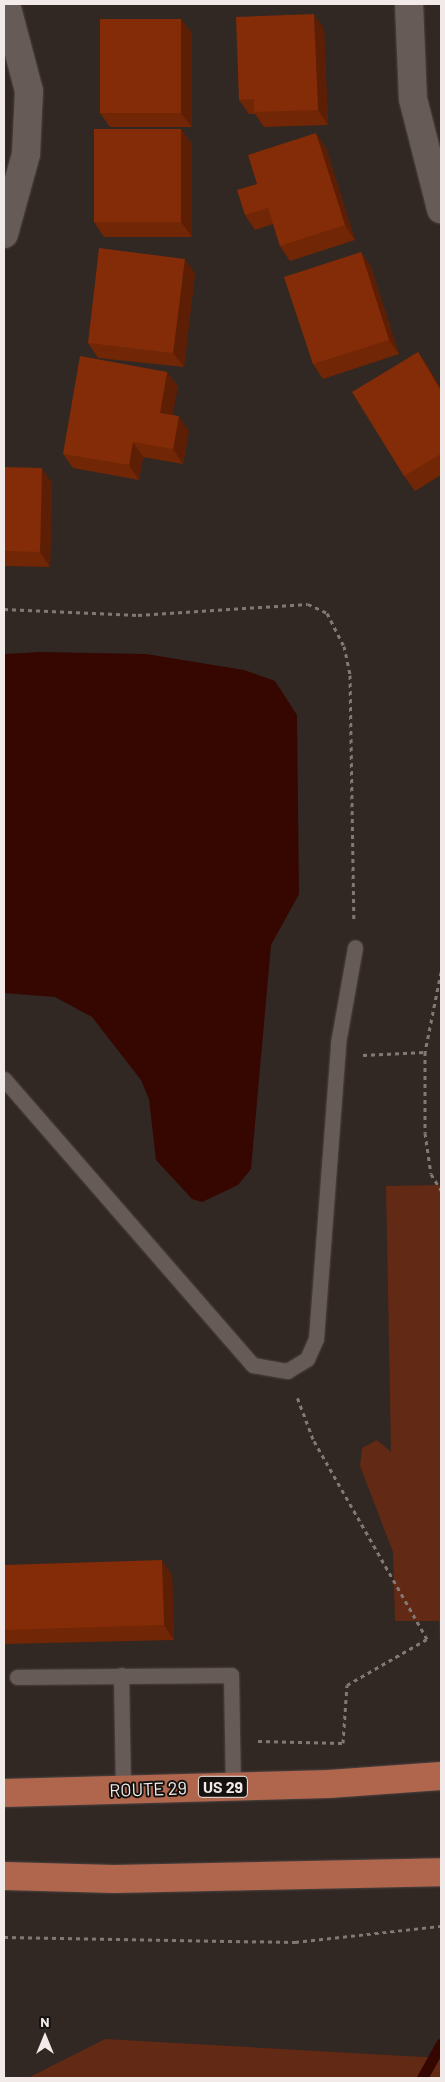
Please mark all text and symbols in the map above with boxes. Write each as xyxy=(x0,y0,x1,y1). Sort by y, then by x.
road number: US 29 xyxy=(197,1774,249,1800)
street label: ROUTE 29 xyxy=(109,1777,187,1801)
north arrow xyxy=(20,2012,70,2062)
text: N xyxy=(40,2013,50,2030)

